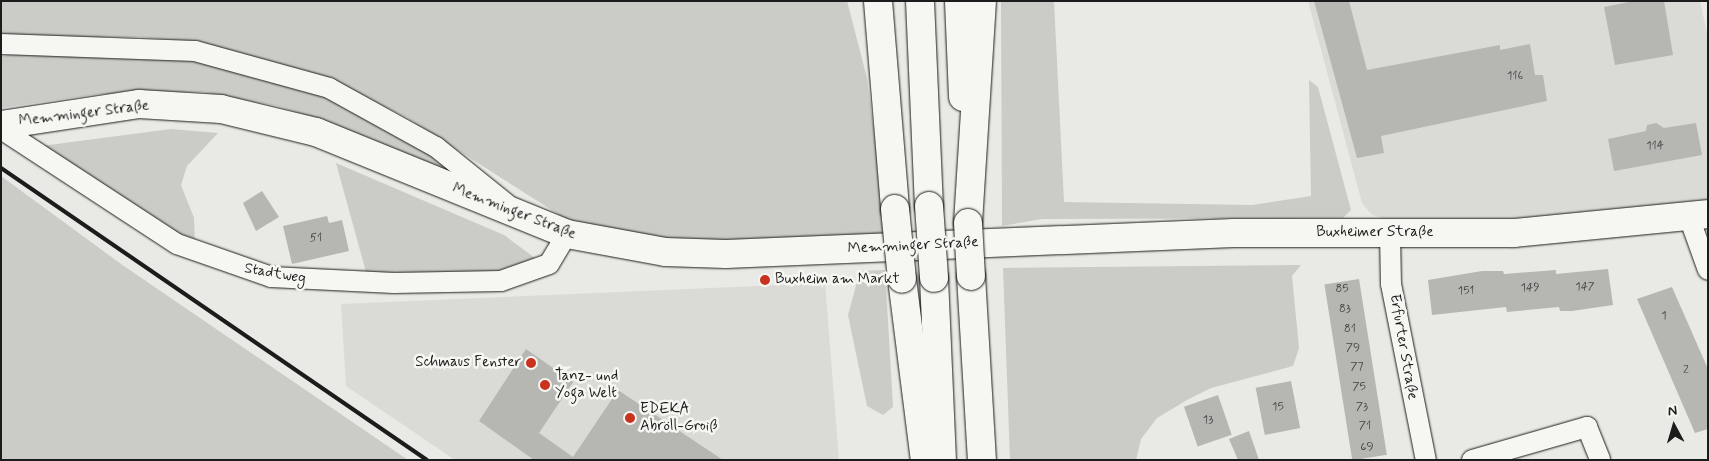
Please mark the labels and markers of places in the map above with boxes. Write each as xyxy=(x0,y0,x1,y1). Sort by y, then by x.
place label: Buxheim am Markt xyxy=(775,271,899,289)
marker: Buxheim am Markt xyxy=(759,274,771,286)
place label: Schmaus Fenster xyxy=(414,354,521,372)
marker: Schmaus Fenster xyxy=(525,357,537,369)
place label: Tanz- und Yoga Welt xyxy=(555,367,620,402)
marker: Tanz- und Yoga Welt xyxy=(539,379,551,391)
place label: EDEKA Abröll-Groiß xyxy=(640,400,717,435)
marker: EDEKA Abröll-Groiß xyxy=(624,412,636,424)

